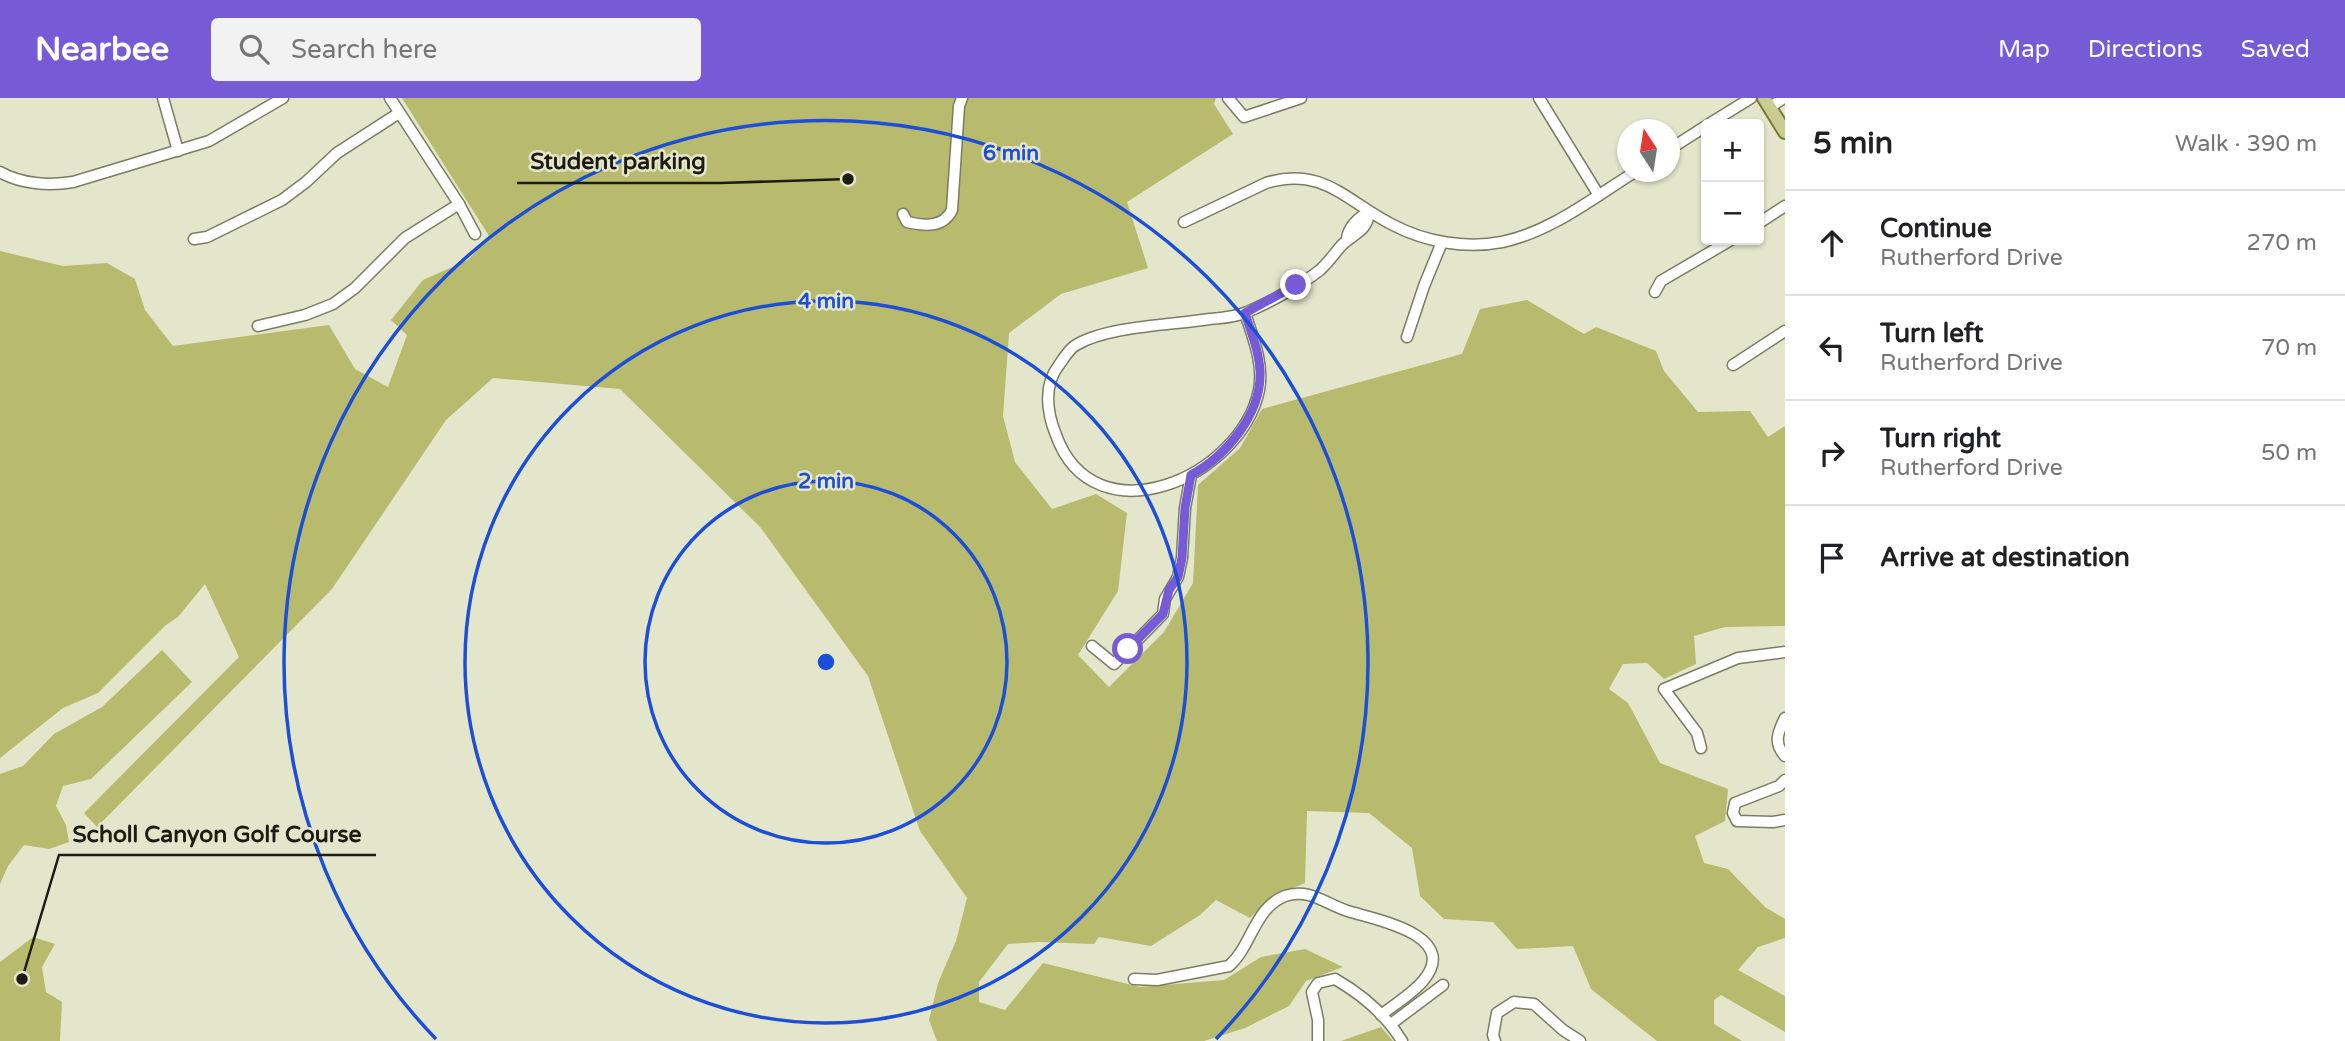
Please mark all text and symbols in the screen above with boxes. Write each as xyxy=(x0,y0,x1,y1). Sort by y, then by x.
search box xyxy=(211,18,701,81)
text: Nearbee xyxy=(35,30,169,69)
icon: search xyxy=(235,30,273,68)
text: Search here xyxy=(291,34,437,65)
text: Map xyxy=(1998,35,2050,64)
text: Directions xyxy=(2088,35,2203,64)
text: Saved xyxy=(2241,35,2310,64)
north arrow xyxy=(1617,119,1680,182)
map controls xyxy=(1701,119,1764,245)
button: + xyxy=(1701,119,1764,182)
text: 5 min xyxy=(1813,125,1893,162)
text: Walk · 390 m xyxy=(2175,130,2317,158)
callout: Student parking xyxy=(517,139,720,183)
text: 6 min xyxy=(983,141,1039,166)
text: Student parking xyxy=(530,148,706,176)
button: − xyxy=(1701,182,1764,245)
text: Continue xyxy=(1880,213,1992,244)
icon: ahead xyxy=(1813,224,1851,262)
text: 270 m xyxy=(2247,229,2317,257)
text: Rutherford Drive xyxy=(1880,244,2063,272)
route end xyxy=(1280,269,1311,300)
text: 4 min xyxy=(798,289,854,314)
text: Turn left xyxy=(1880,318,1983,349)
icon: left xyxy=(1813,329,1851,367)
text: 70 m xyxy=(2261,334,2317,362)
text: Rutherford Drive xyxy=(1880,349,2063,377)
text: Turn right xyxy=(1880,423,2001,454)
icon: right xyxy=(1813,434,1851,472)
text: 50 m xyxy=(2261,439,2317,467)
text: Rutherford Drive xyxy=(1880,454,2063,482)
text: 2 min xyxy=(798,469,854,494)
icon: arrive xyxy=(1813,539,1851,577)
text: Arrive at destination xyxy=(1880,542,2130,573)
route start xyxy=(1112,633,1143,664)
centre of rings xyxy=(814,650,838,674)
callout: Scholl Canyon Golf Course xyxy=(59,811,376,855)
text: Scholl Canyon Golf Course xyxy=(72,821,362,849)

